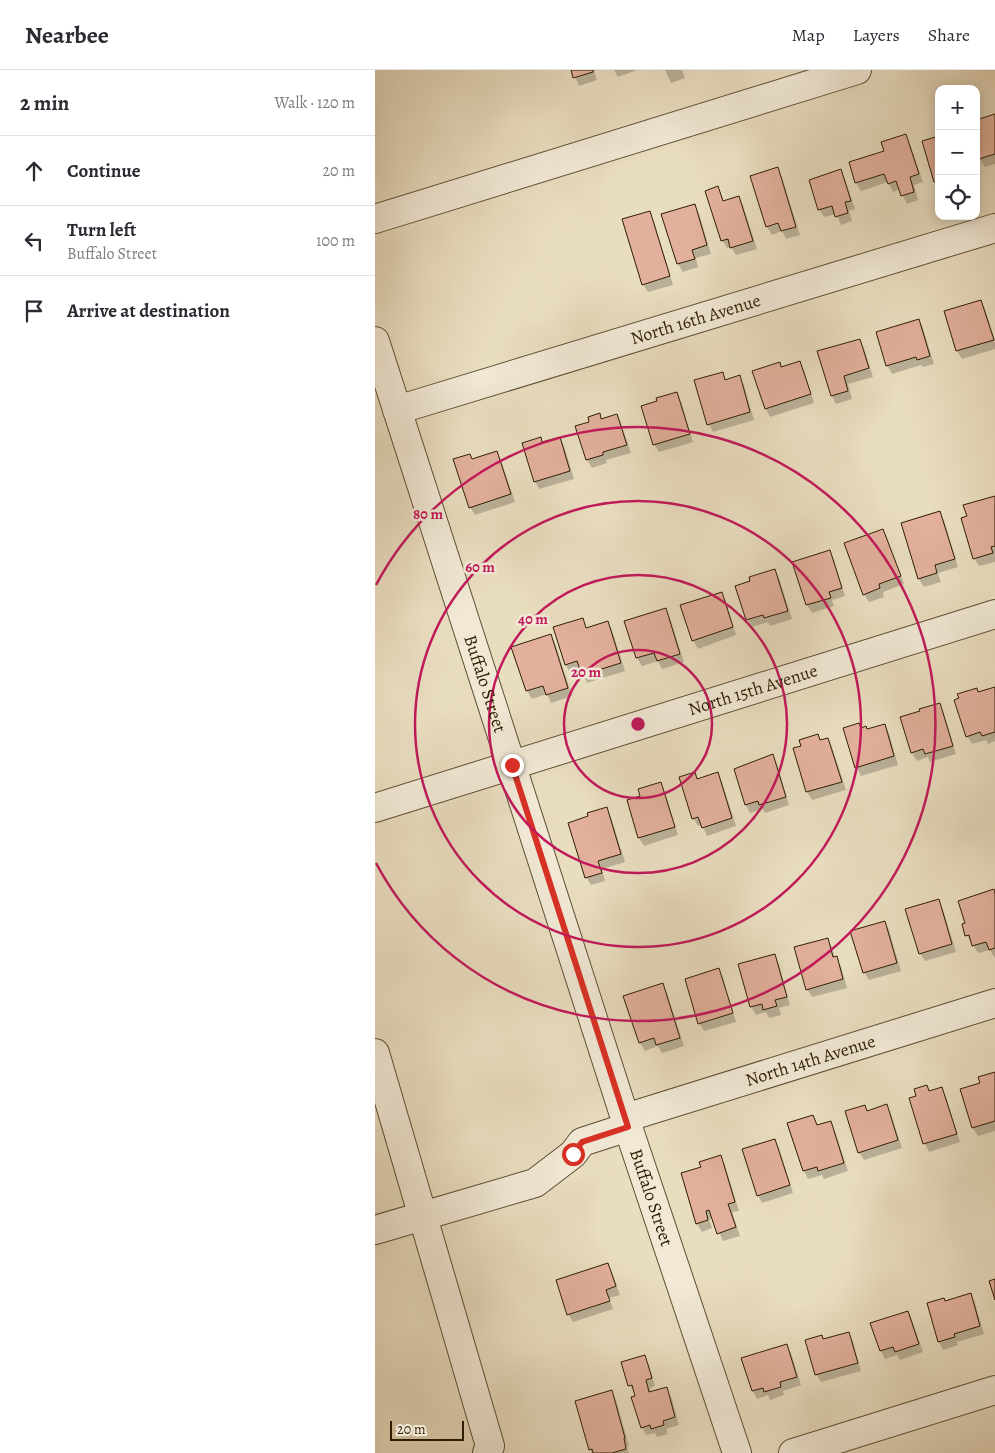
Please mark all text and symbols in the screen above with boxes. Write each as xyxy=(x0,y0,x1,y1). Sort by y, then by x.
text: Nearbee xyxy=(25,19,109,51)
text: Map xyxy=(792,23,825,47)
text: Layers xyxy=(853,23,900,47)
text: Share xyxy=(928,23,970,47)
map controls xyxy=(935,85,980,220)
button: + xyxy=(935,85,980,130)
text: 2 min xyxy=(20,89,69,117)
text: Walk · 120 m xyxy=(274,92,355,114)
button: − xyxy=(935,130,980,175)
icon: ahead xyxy=(20,157,48,185)
text: Continue xyxy=(67,158,141,184)
text: 20 m xyxy=(322,160,355,182)
button: locate xyxy=(935,175,980,220)
text: Turn left xyxy=(67,217,136,243)
icon: left xyxy=(20,227,48,255)
text: 100 m xyxy=(316,230,355,252)
text: Buffalo Street xyxy=(67,243,157,265)
street label: North 16th Avenue xyxy=(627,288,764,350)
icon: arrive xyxy=(20,297,48,325)
text: Arrive at destination xyxy=(67,298,230,324)
text: 80 m xyxy=(413,504,443,524)
text: 60 m xyxy=(465,557,495,577)
text: 40 m xyxy=(518,609,548,629)
street label: Buffalo Street xyxy=(458,632,512,736)
street label: North 15th Avenue xyxy=(685,658,821,721)
text: 20 m xyxy=(571,662,601,682)
centre of rings xyxy=(629,715,647,733)
route end xyxy=(501,754,524,777)
street label: North 14th Avenue xyxy=(742,1029,878,1092)
route start xyxy=(562,1143,585,1166)
street label: Buffalo Street xyxy=(624,1146,679,1249)
scale bar xyxy=(390,1418,464,1441)
text: 20 m xyxy=(397,1420,426,1439)

